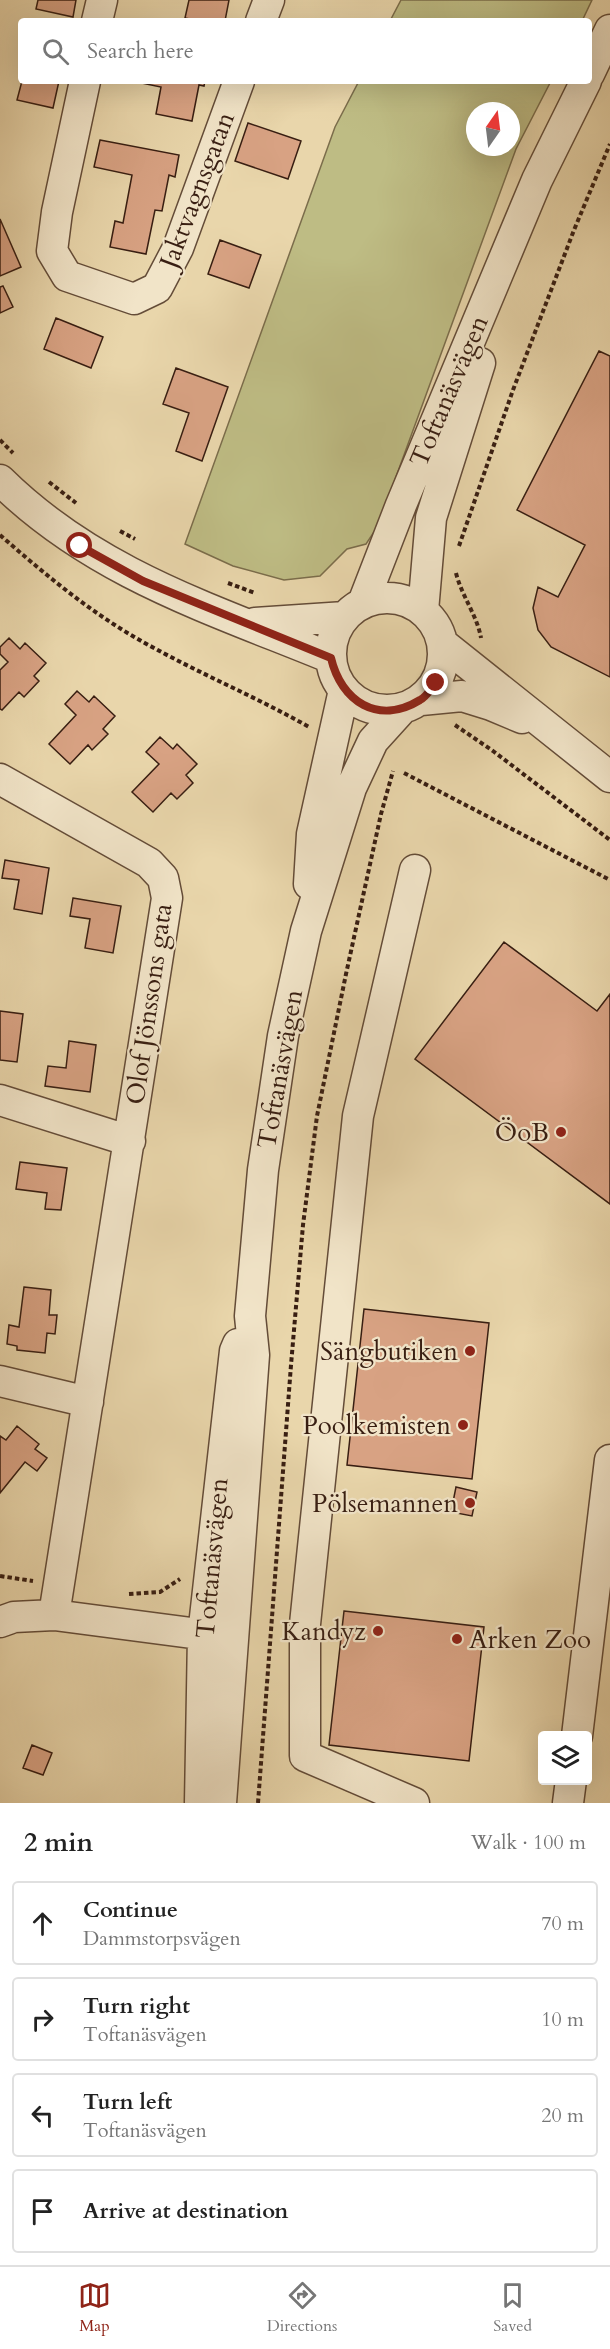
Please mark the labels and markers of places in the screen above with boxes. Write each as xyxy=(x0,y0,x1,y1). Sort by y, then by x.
place label: ÖoB xyxy=(495,1115,549,1150)
marker: ÖoB xyxy=(554,1125,568,1139)
place label: Sängbutiken xyxy=(320,1334,458,1369)
marker: Sängbutiken xyxy=(463,1344,477,1358)
place label: Poolkemisten xyxy=(302,1408,451,1443)
marker: Poolkemisten xyxy=(456,1418,470,1432)
place label: Pölsemannen xyxy=(312,1486,458,1521)
marker: Pölsemannen xyxy=(463,1496,477,1510)
place label: Kandyz xyxy=(281,1614,366,1649)
place label: Arken Zoo xyxy=(469,1622,591,1657)
marker: Kandyz xyxy=(371,1624,385,1638)
marker: Arken Zoo xyxy=(450,1632,464,1646)

